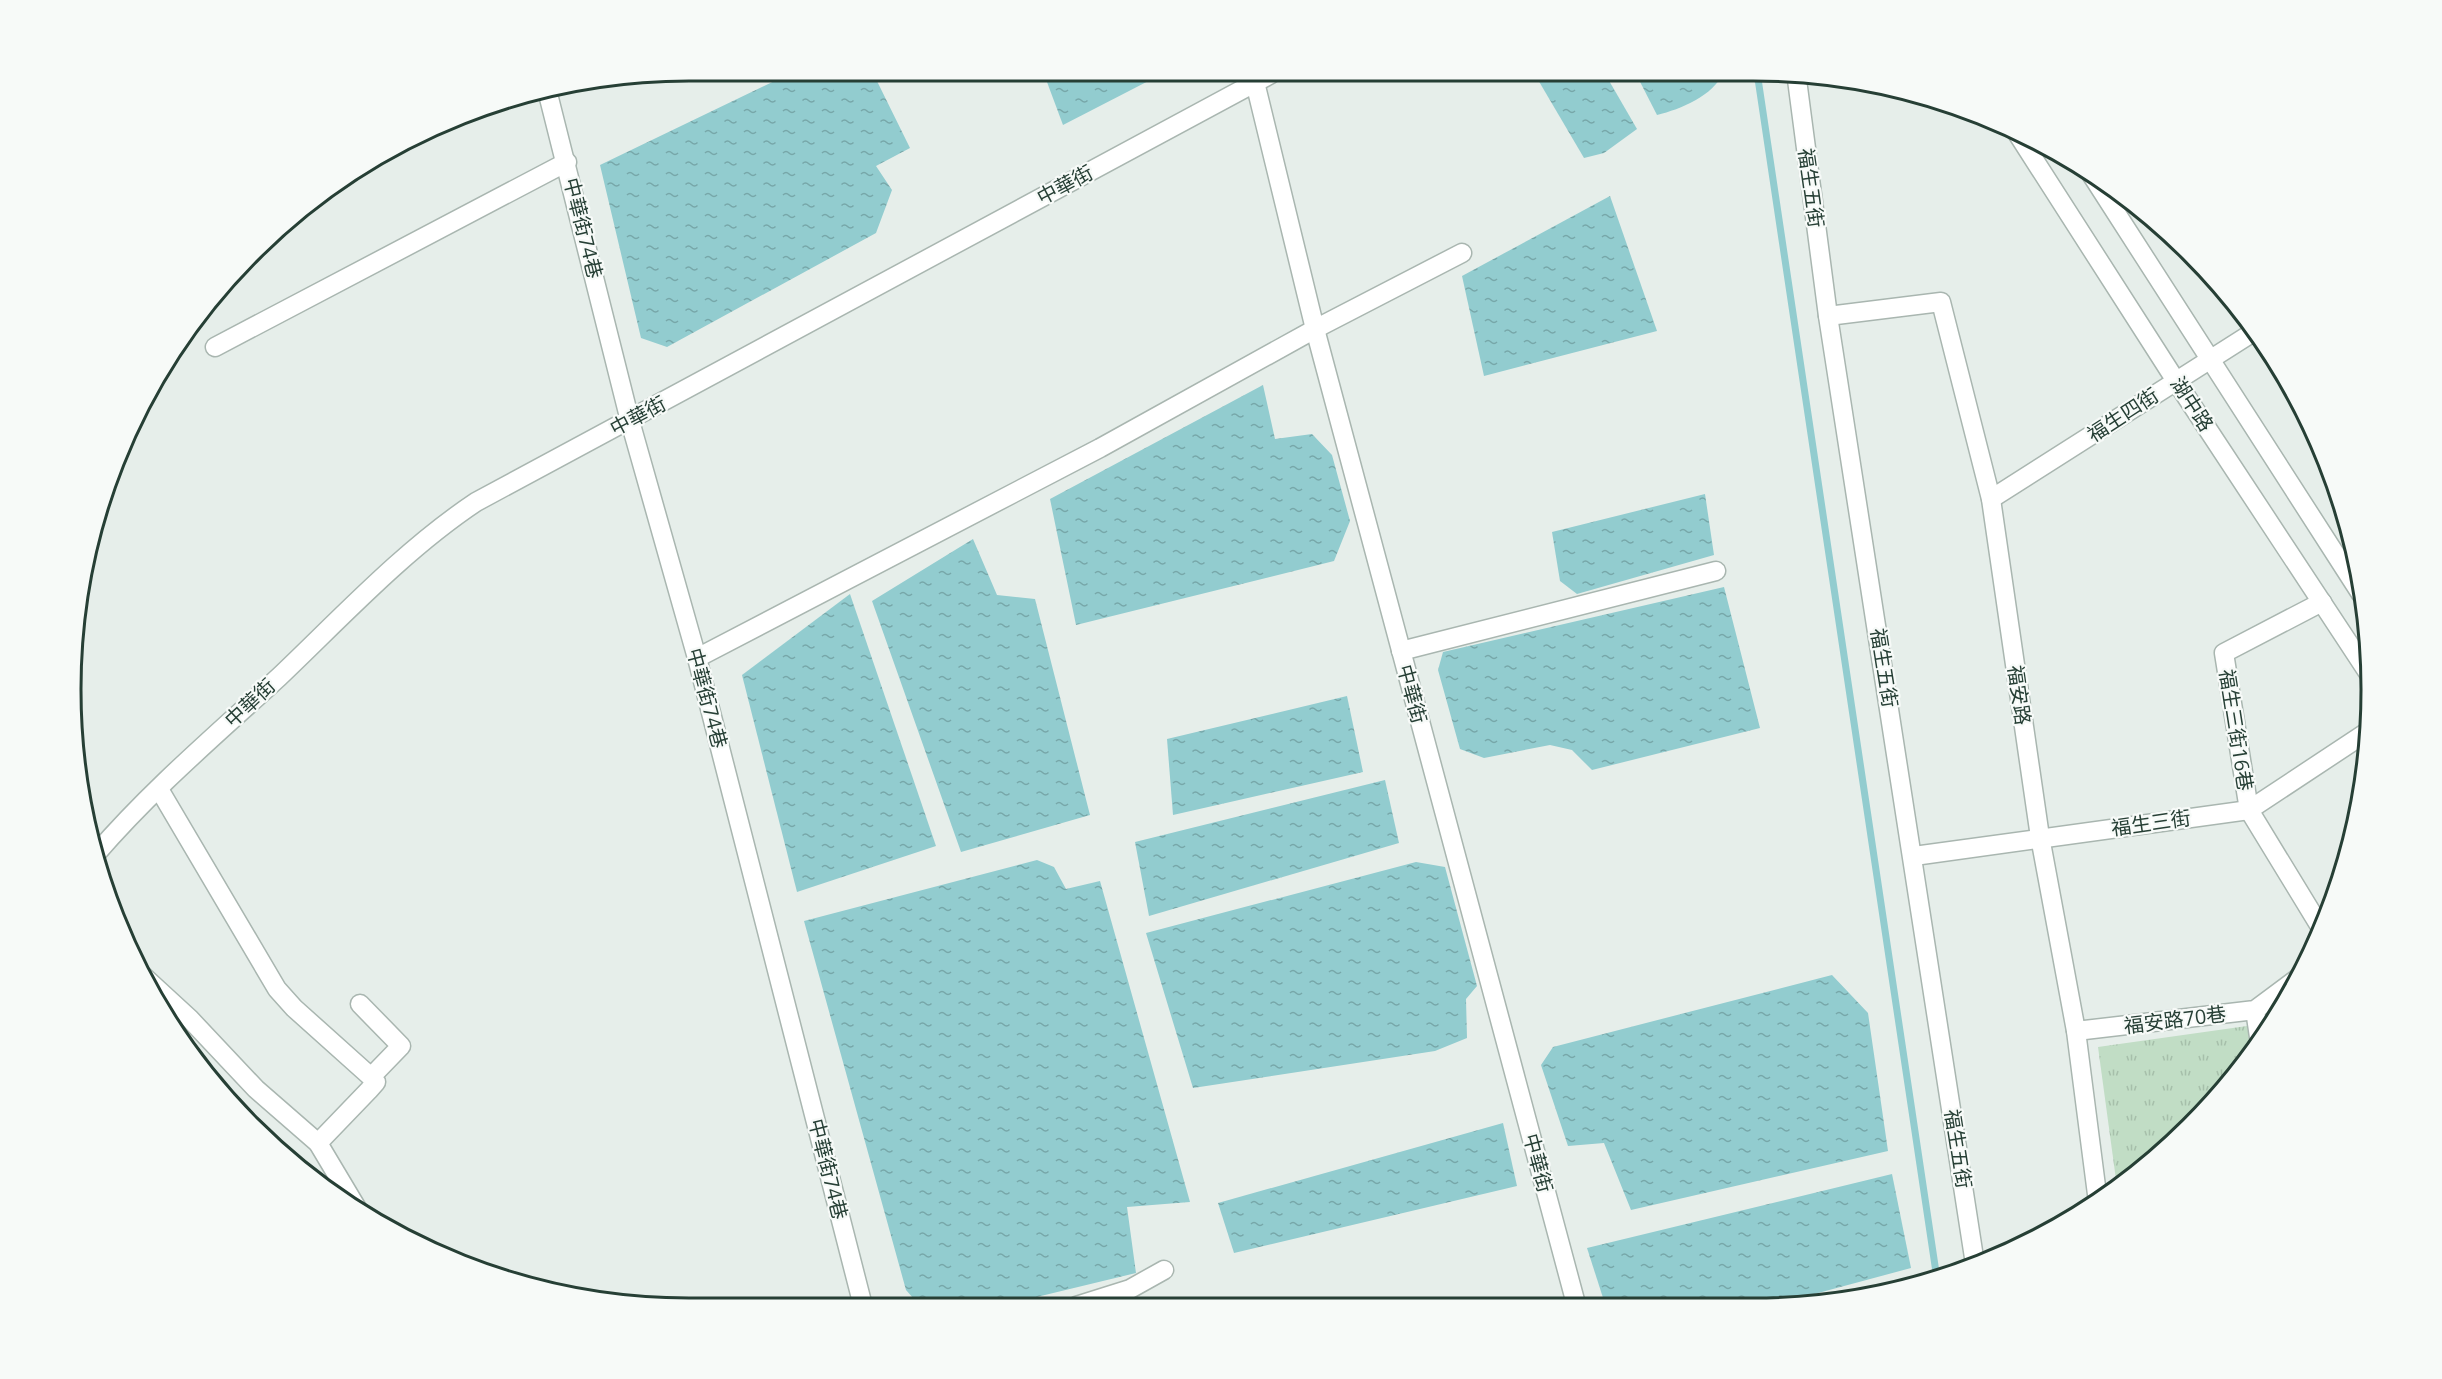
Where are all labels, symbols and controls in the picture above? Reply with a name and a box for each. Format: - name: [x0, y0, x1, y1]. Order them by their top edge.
- street label: 福生五街: [1793, 146, 1830, 229]
- street label: 中華街: [1032, 159, 1098, 211]
- street label: 中華街74巷: [558, 175, 609, 281]
- street label: 湖中路: [2165, 371, 2220, 436]
- street label: 福生四街: [2082, 381, 2164, 448]
- street label: 中華街: [605, 390, 671, 442]
- street label: 福生五街: [1865, 626, 1904, 710]
- street label: 中華街74巷: [681, 645, 734, 751]
- street label: 中華街: [1392, 661, 1433, 726]
- street label: 福安路: [2002, 663, 2037, 727]
- street label: 福生三街16巷: [2214, 667, 2259, 793]
- street label: 中華街: [219, 672, 281, 733]
- street label: 福生三街: [2109, 804, 2192, 841]
- street label: 福安路70巷: [2122, 1000, 2228, 1039]
- street label: 福生五街: [1939, 1107, 1978, 1191]
- street label: 中華街74巷: [803, 1116, 854, 1222]
- street label: 中華街: [1518, 1130, 1559, 1195]

